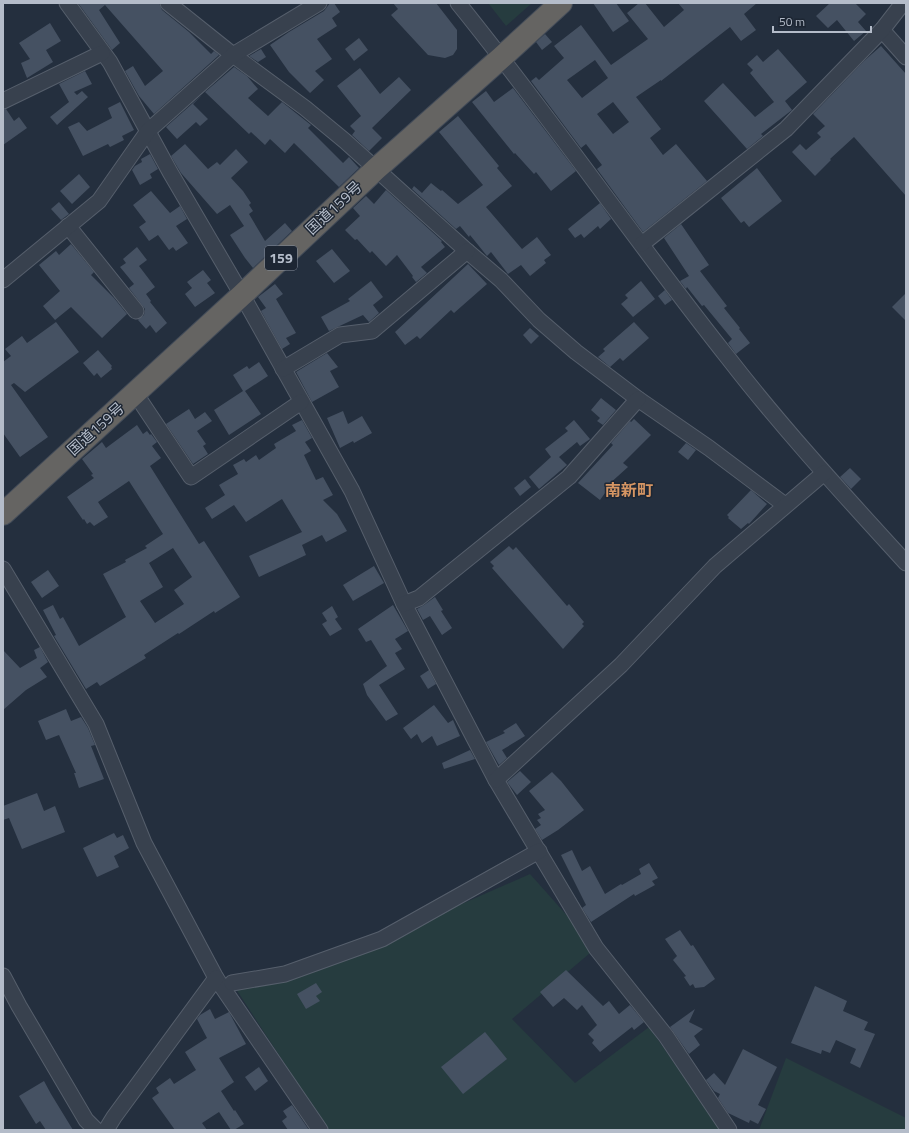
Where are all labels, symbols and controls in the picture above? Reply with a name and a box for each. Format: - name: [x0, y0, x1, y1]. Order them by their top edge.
- scale bar: [773, 8, 871, 34]
- text: 50 m: [779, 12, 805, 31]
- street label: 国道159号: [300, 175, 367, 240]
- road number: 159: [265, 246, 297, 270]
- street label: 国道159号: [62, 397, 129, 461]
- district label: 南新町: [605, 478, 653, 502]

